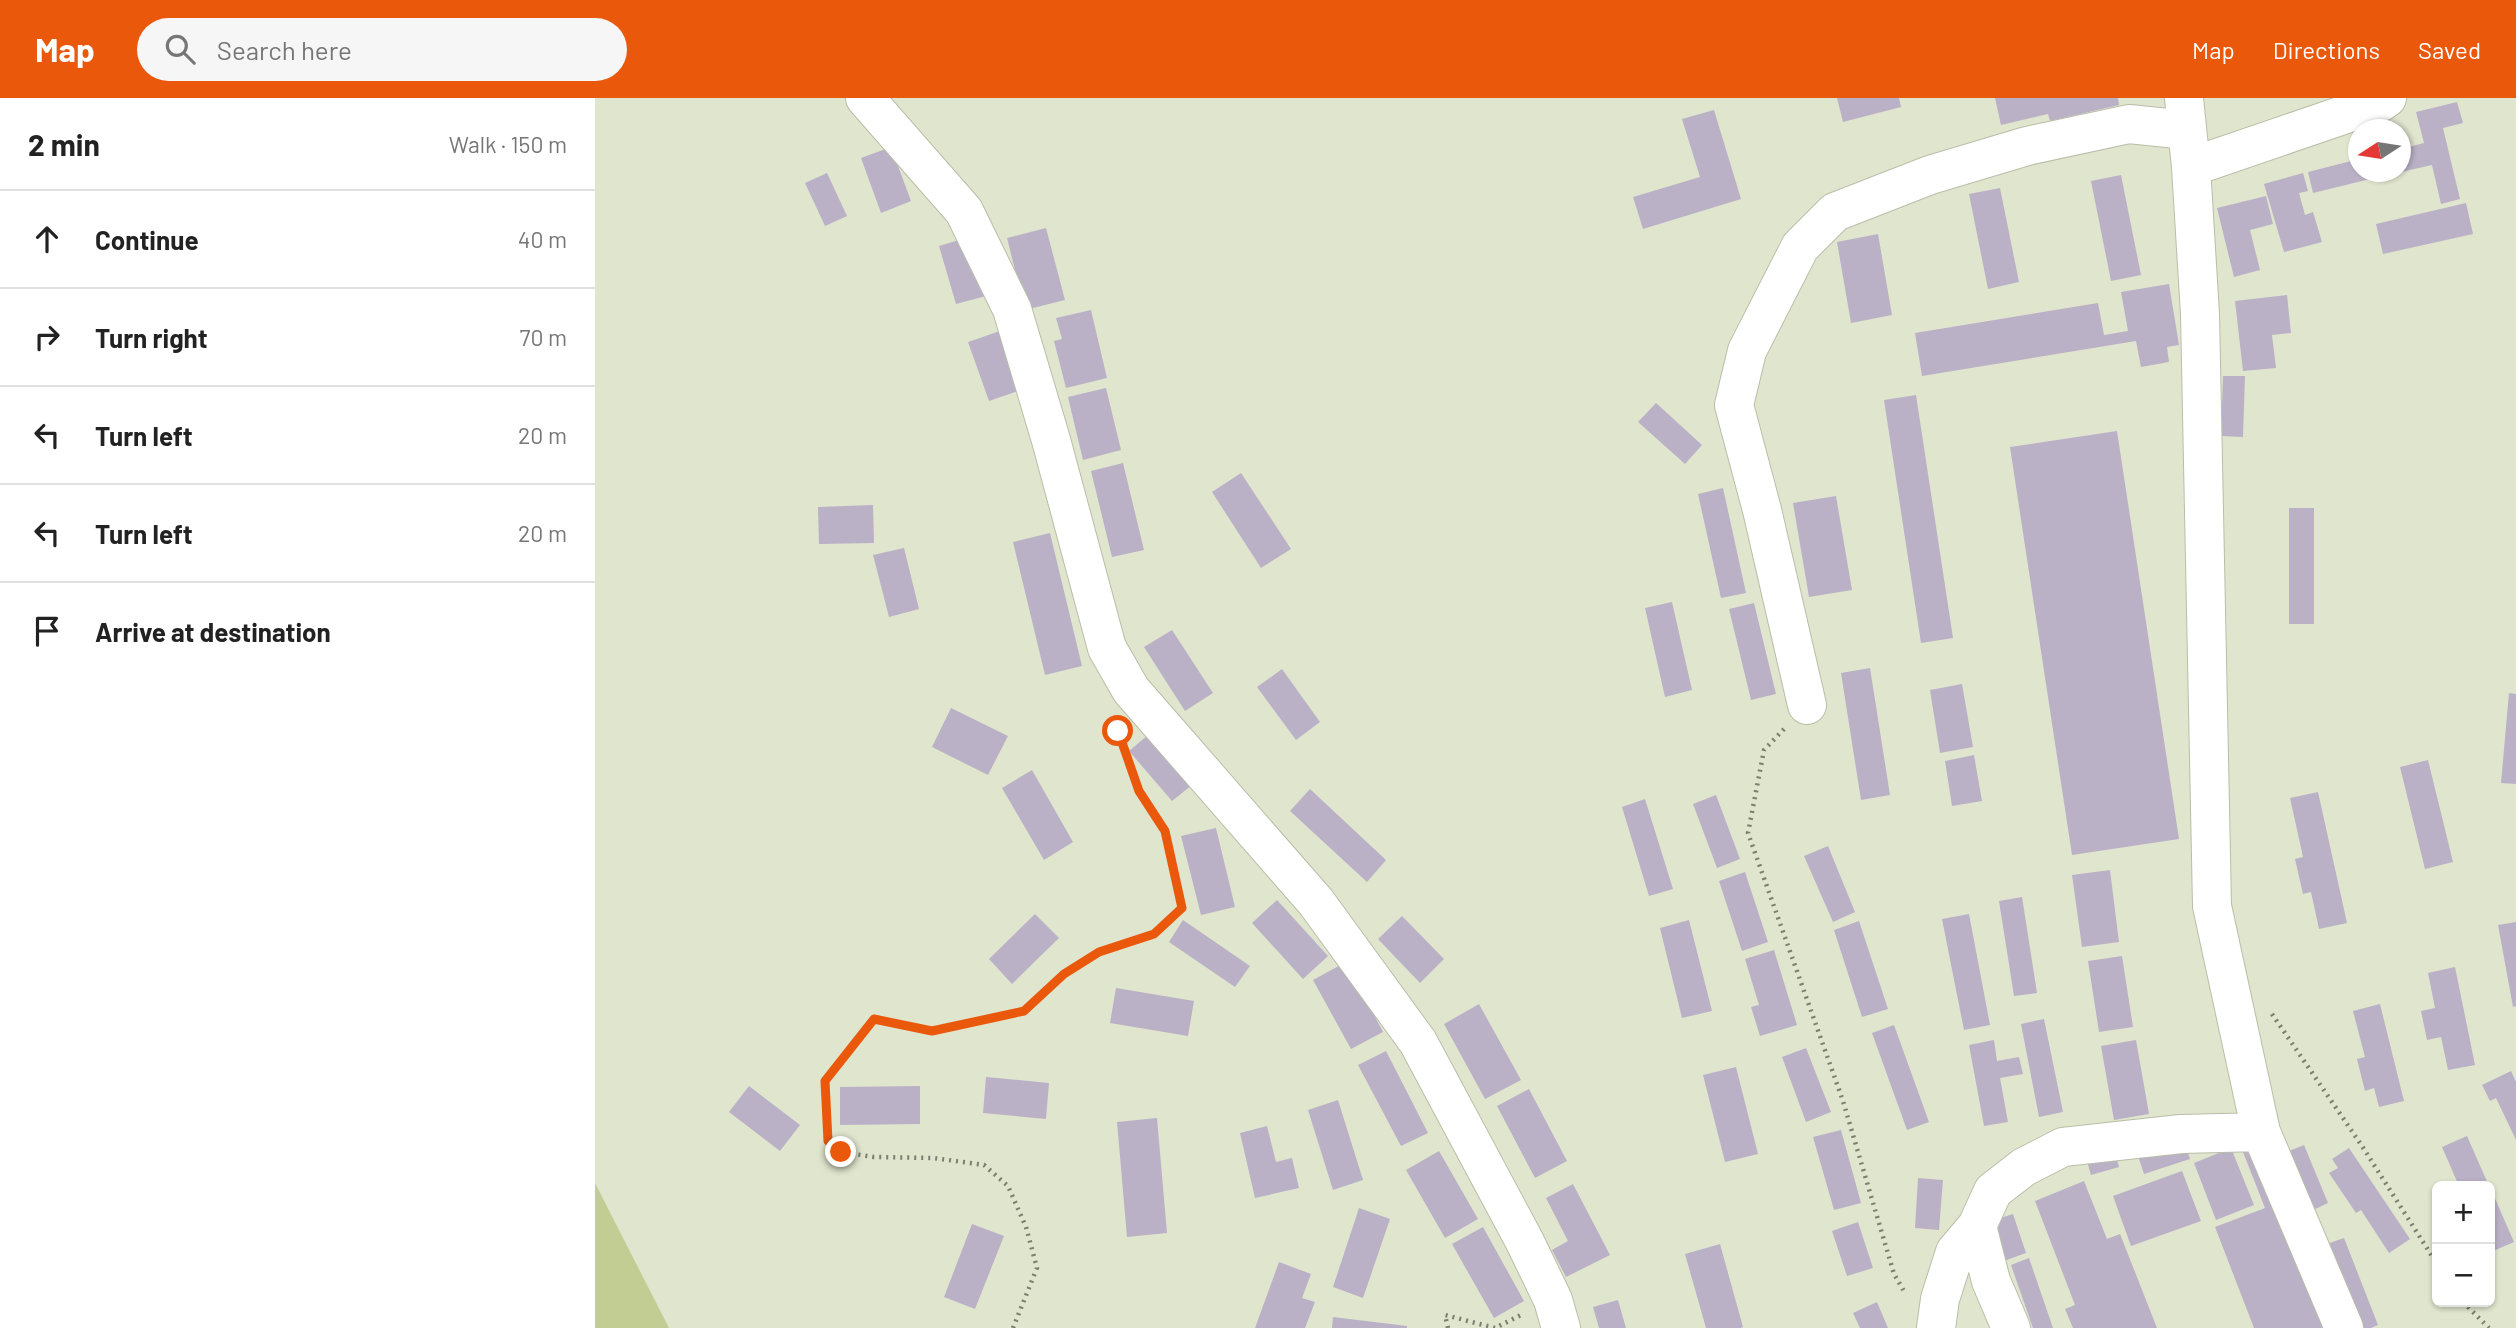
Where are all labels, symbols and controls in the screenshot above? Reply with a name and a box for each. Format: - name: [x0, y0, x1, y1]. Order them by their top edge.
- search box: [137, 18, 627, 81]
- text: Map: [35, 29, 95, 69]
- icon: search: [161, 30, 199, 68]
- text: Search here: [217, 34, 352, 65]
- text: Map: [2192, 35, 2235, 64]
- text: Directions: [2273, 35, 2380, 64]
- text: Saved: [2418, 35, 2481, 64]
- north arrow: [2348, 119, 2411, 182]
- text: 2 min: [28, 126, 100, 162]
- text: Walk · 150 m: [449, 130, 567, 158]
- icon: ahead: [28, 220, 66, 258]
- text: Continue: [95, 224, 199, 255]
- text: 40 m: [518, 225, 567, 253]
- icon: right: [28, 318, 66, 356]
- text: Turn right: [95, 322, 208, 353]
- text: 70 m: [520, 323, 567, 351]
- icon: left: [28, 416, 66, 454]
- text: Turn left: [95, 420, 193, 451]
- text: 20 m: [518, 421, 567, 449]
- icon: left: [28, 514, 66, 552]
- text: Turn left: [95, 518, 193, 549]
- text: 20 m: [518, 519, 567, 547]
- icon: arrive: [28, 612, 66, 650]
- text: Arrive at destination: [95, 616, 331, 647]
- route start: [1102, 715, 1133, 746]
- route end: [825, 1136, 856, 1167]
- map controls: [2432, 1181, 2495, 1307]
- button: +: [2432, 1181, 2495, 1244]
- button: −: [2432, 1244, 2495, 1307]

